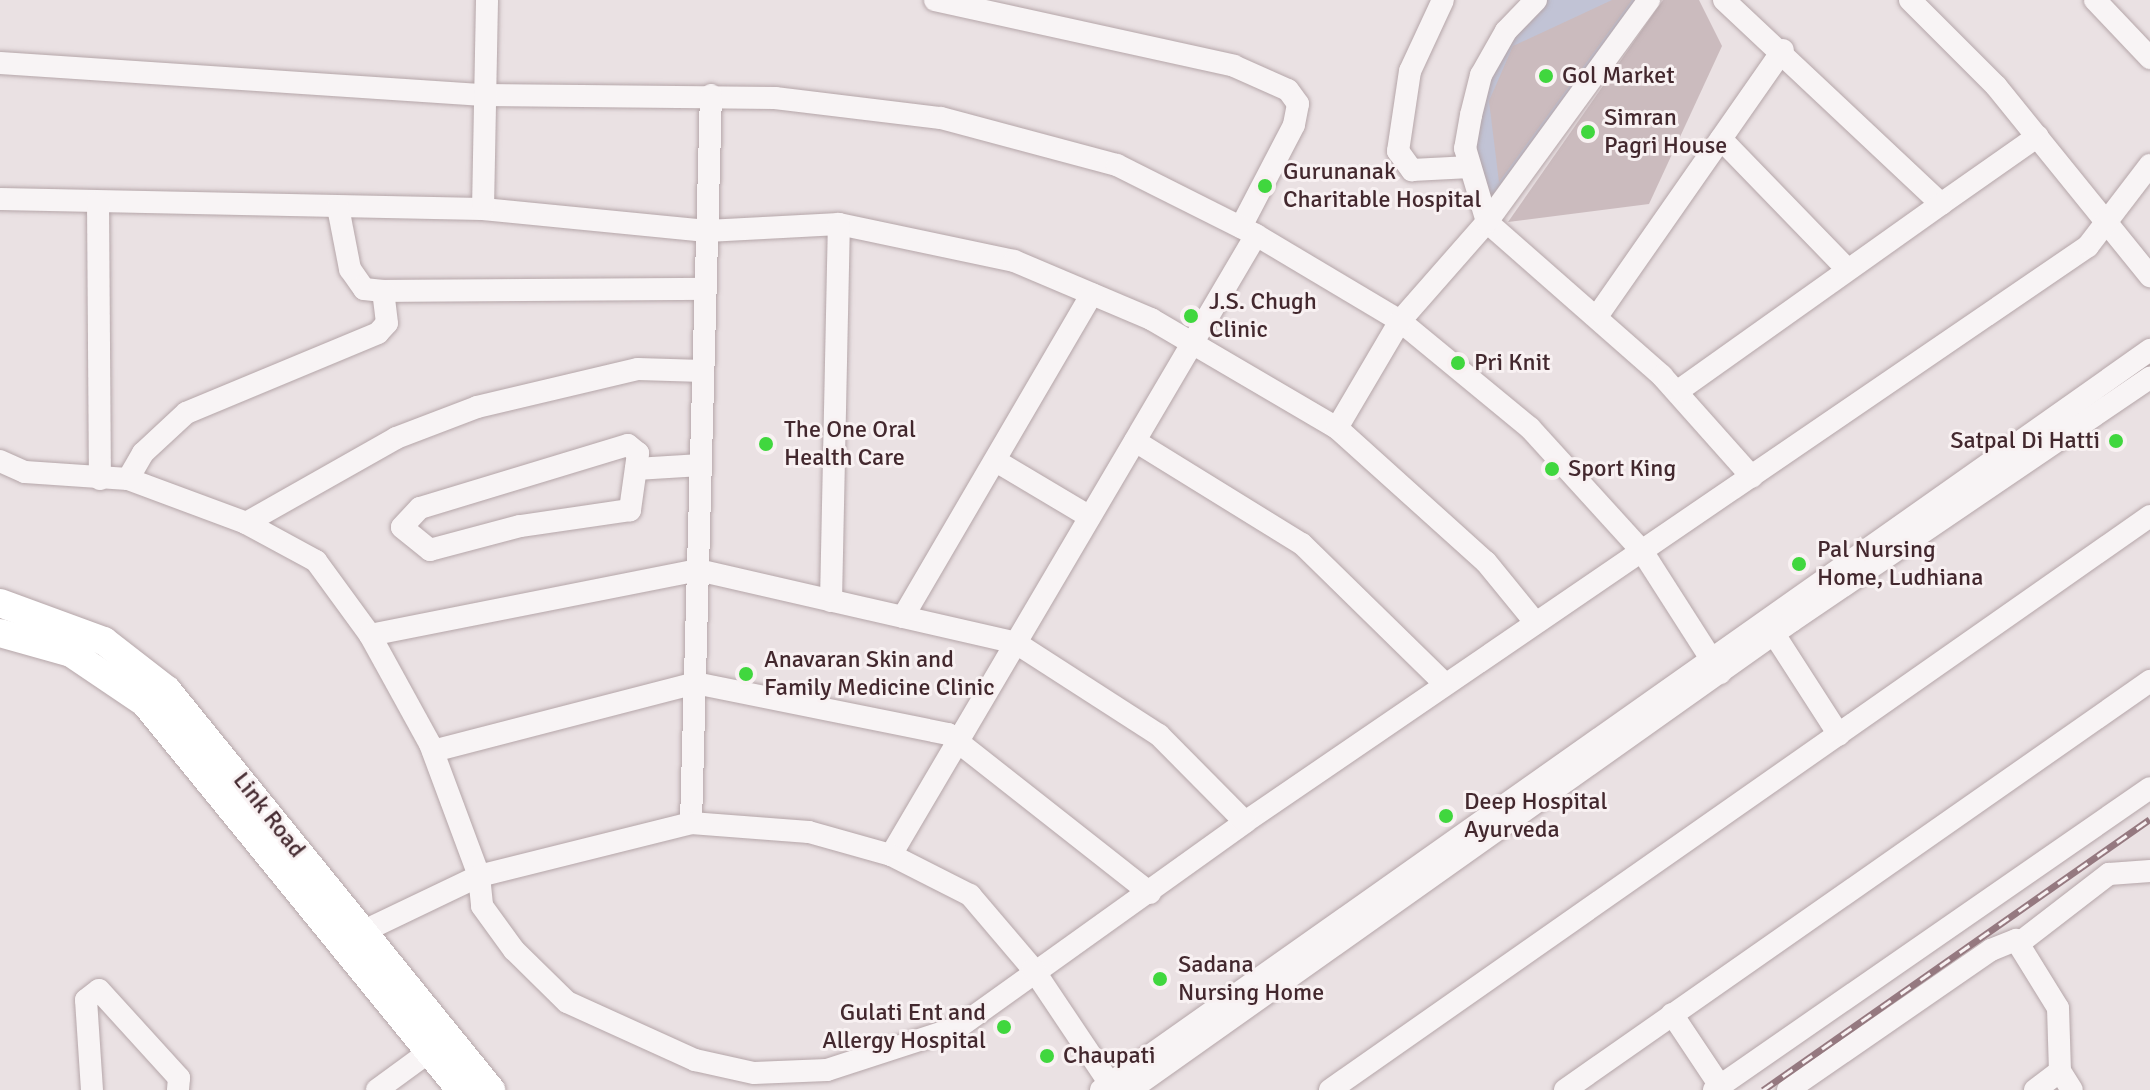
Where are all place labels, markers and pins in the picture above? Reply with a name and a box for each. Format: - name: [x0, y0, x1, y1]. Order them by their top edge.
- place label: Gol Market: [1562, 62, 1675, 90]
- marker: Gol Market: [1537, 67, 1555, 85]
- place label: Simran Pagri House: [1604, 104, 1727, 160]
- marker: Simran Pagri House: [1579, 123, 1597, 141]
- place label: Gurunanak Charitable Hospital: [1283, 158, 1482, 214]
- marker: Gurunanak Charitable Hospital: [1254, 175, 1276, 197]
- place label: J.S. Chugh Clinic: [1209, 288, 1317, 344]
- marker: J.S. Chugh Clinic: [1180, 305, 1202, 327]
- place label: Pri Knit: [1474, 349, 1550, 377]
- marker: Pri Knit: [1449, 354, 1467, 372]
- place label: The One Oral Health Care: [784, 416, 916, 472]
- place label: Satpal Di Hatti: [1950, 427, 2100, 455]
- marker: Satpal Di Hatti: [2107, 432, 2125, 450]
- marker: The One Oral Health Care: [755, 433, 777, 455]
- place label: Sport King: [1568, 455, 1676, 483]
- marker: Sport King: [1543, 460, 1561, 478]
- place label: Pal Nursing Home, Ludhiana: [1817, 536, 1983, 592]
- marker: Pal Nursing Home, Ludhiana: [1788, 553, 1810, 575]
- place label: Anavaran Skin and Family Medicine Clinic: [764, 646, 995, 702]
- marker: Anavaran Skin and Family Medicine Clinic: [735, 663, 757, 685]
- place label: Deep Hospital Ayurveda: [1464, 788, 1607, 844]
- marker: Deep Hospital Ayurveda: [1435, 805, 1457, 827]
- place label: Sadana Nursing Home: [1178, 951, 1324, 1007]
- marker: Sadana Nursing Home: [1149, 968, 1171, 990]
- place label: Gulati Ent and Allergy Hospital: [822, 999, 986, 1055]
- marker: Gulati Ent and Allergy Hospital: [993, 1016, 1015, 1038]
- place label: Chaupati: [1063, 1042, 1156, 1070]
- marker: Chaupati: [1038, 1047, 1056, 1065]

